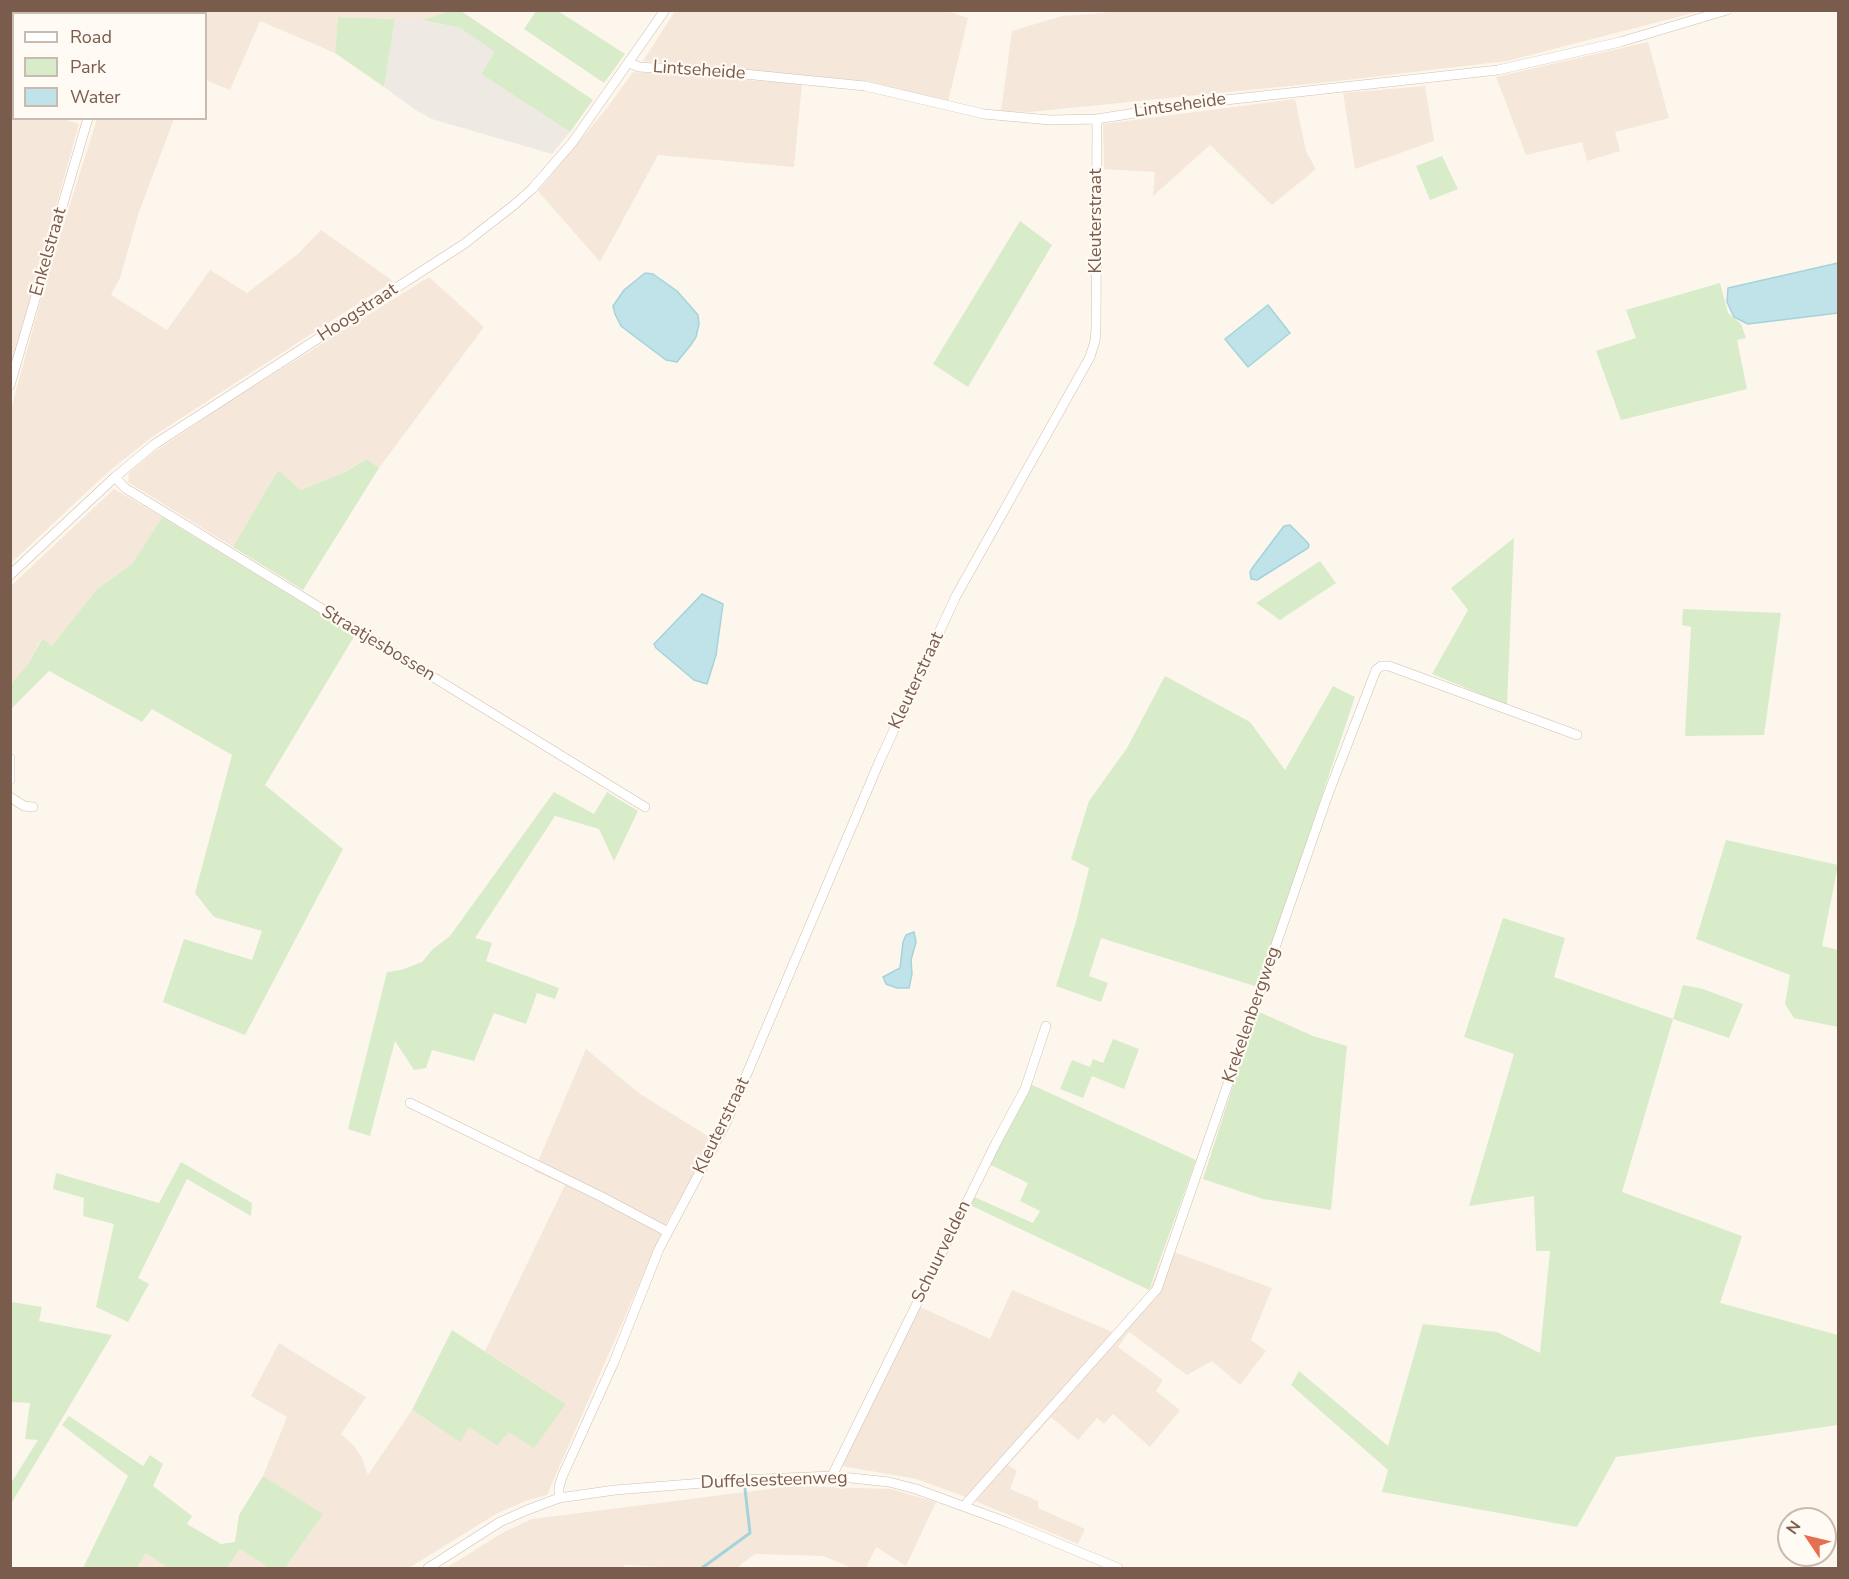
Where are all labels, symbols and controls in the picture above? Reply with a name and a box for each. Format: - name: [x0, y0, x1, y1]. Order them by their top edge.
- legend: [12, 12, 207, 120]
- text: Road: [70, 25, 112, 49]
- text: Park: [70, 55, 106, 79]
- street label: Lintseheide: [652, 57, 746, 85]
- text: Water: [70, 85, 121, 109]
- street label: Lintseheide: [1133, 89, 1227, 123]
- street label: Kleuterstraat: [1086, 169, 1108, 273]
- street label: Enkelstraat: [26, 205, 72, 299]
- street label: Hoogstraat: [314, 279, 402, 347]
- street label: Straatjesbossen: [317, 601, 439, 687]
- street label: Kleuterstraat: [885, 629, 949, 733]
- street label: Krekelenbergweg: [1219, 944, 1285, 1086]
- street label: Kleuterstraat: [689, 1074, 755, 1178]
- street label: Schuurvelden: [908, 1197, 976, 1307]
- street label: Duffelsesteenweg: [700, 1468, 848, 1494]
- north arrow: [1777, 1507, 1837, 1567]
- text: N: [1781, 1517, 1806, 1539]

